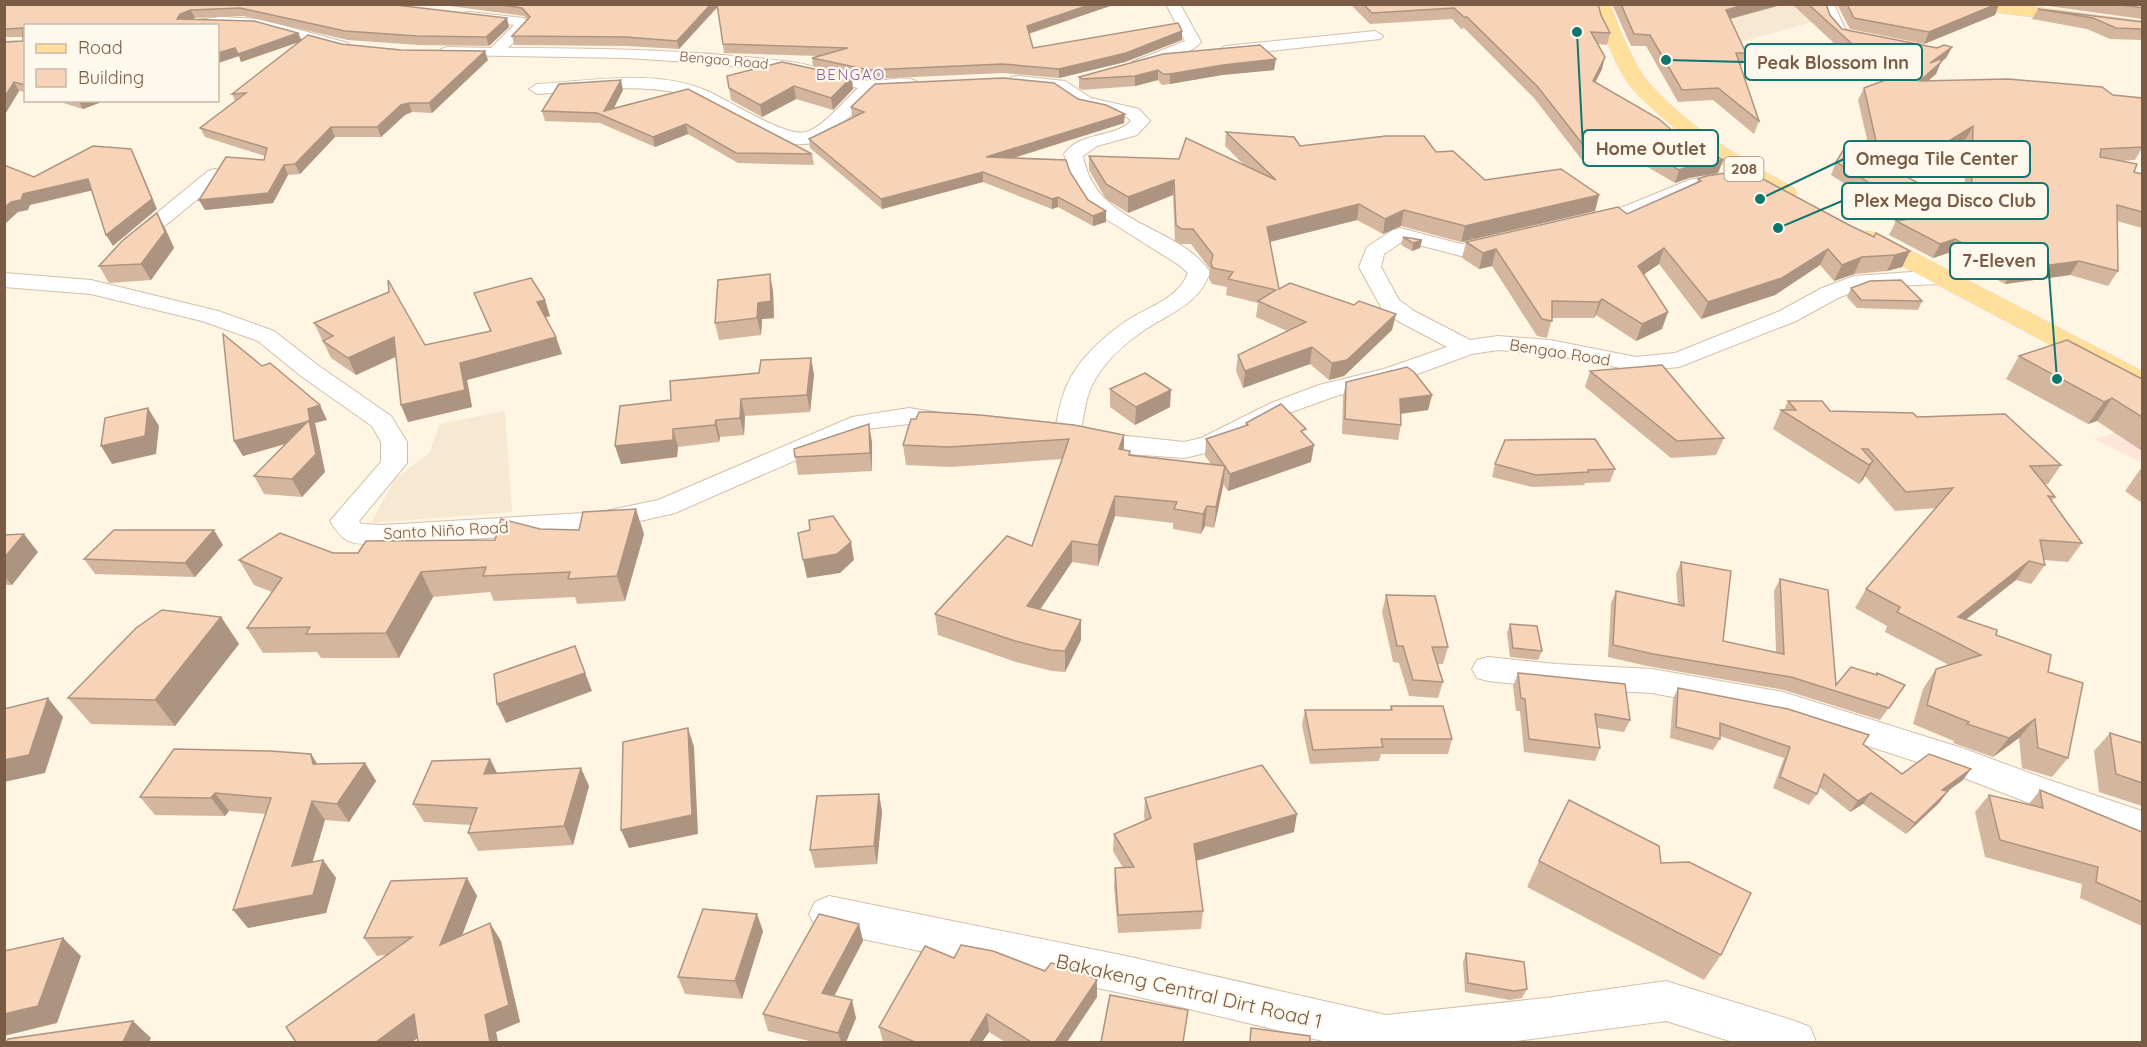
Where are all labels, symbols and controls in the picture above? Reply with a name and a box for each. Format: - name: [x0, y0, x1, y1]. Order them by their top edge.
- legend: [24, 24, 219, 102]
- text: Road: [78, 36, 123, 59]
- callout: Peak Blossom Inn: [1745, 44, 1922, 80]
- street label: Bengao Road: [679, 47, 769, 73]
- text: Peak Blossom Inn: [1757, 51, 1909, 74]
- district label: BENGAO: [816, 65, 886, 84]
- text: Building: [78, 66, 144, 89]
- callout: Home Outlet: [1583, 130, 1718, 166]
- text: Home Outlet: [1596, 137, 1706, 160]
- callout: Omega Tile Center: [1844, 141, 2030, 177]
- text: Omega Tile Center: [1856, 147, 2019, 170]
- road number: 208: [1724, 157, 1764, 181]
- callout: Plex Mega Disco Club: [1842, 183, 2048, 219]
- text: Plex Mega Disco Club: [1854, 189, 2036, 212]
- callout: 7-Eleven: [1950, 243, 2048, 279]
- text: 7-Eleven: [1962, 249, 2036, 272]
- street label: Bengao Road: [1508, 334, 1612, 370]
- street label: Santo Niño Road: [383, 517, 509, 543]
- street label: Bakakeng Central Dirt Road 1: [1054, 948, 1325, 1033]

